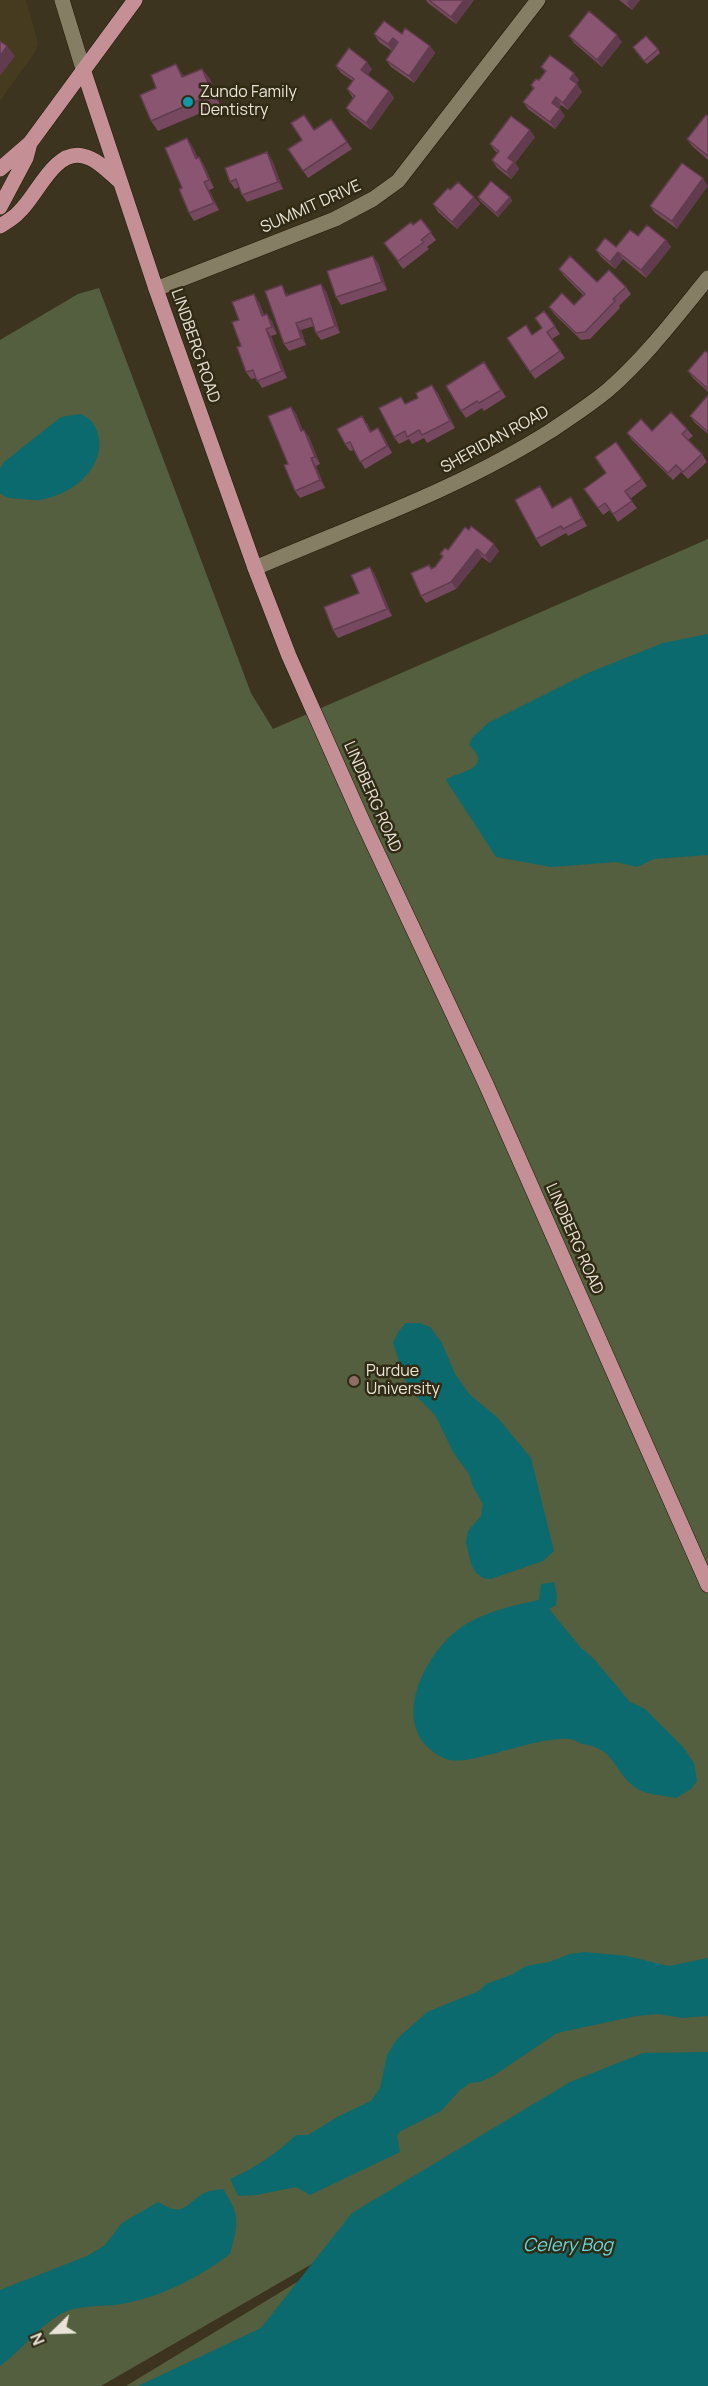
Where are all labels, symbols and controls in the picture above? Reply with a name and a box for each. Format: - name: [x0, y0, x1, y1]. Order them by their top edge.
- place label: Zundo Family Dentistry: [200, 83, 297, 121]
- marker: Zundo Family Dentistry: [181, 95, 195, 109]
- street label: SUMMIT DRIVE: [258, 176, 364, 238]
- street label: LINDBERG ROAD: [166, 286, 224, 406]
- street label: SHERIDAN ROAD: [438, 402, 552, 478]
- street label: LINDBERG ROAD: [339, 739, 405, 855]
- street label: LINDBERG ROAD: [541, 1181, 607, 1297]
- place label: Purdue University: [366, 1362, 440, 1400]
- marker: Purdue University: [347, 1374, 361, 1388]
- water label: Celery Bog: [523, 2235, 613, 2257]
- north arrow: [24, 2302, 84, 2362]
- text: N: [25, 2329, 50, 2349]

